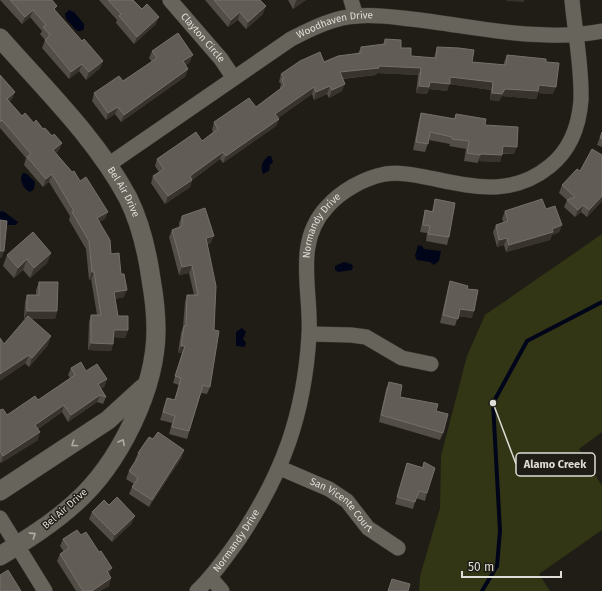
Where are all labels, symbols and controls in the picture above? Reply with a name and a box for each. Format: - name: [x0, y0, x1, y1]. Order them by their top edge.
- street label: Woodhaven Drive: [295, 9, 373, 41]
- street label: Clayton Circle: [178, 11, 228, 65]
- street label: Bel Air Drive: [105, 164, 142, 219]
- street label: Normandy Drive: [301, 191, 343, 259]
- one-way arrow: [71, 439, 78, 446]
- one-way arrow: [118, 439, 125, 446]
- callout: Alamo Creek: [516, 453, 595, 476]
- text: Alamo Creek: [523, 458, 587, 471]
- street label: San Vicente Court: [308, 476, 375, 535]
- street label: Bel Air Drive: [40, 486, 90, 532]
- street label: Normandy Drive: [211, 507, 262, 575]
- one-way arrow: [29, 532, 36, 540]
- scale bar: [462, 553, 561, 579]
- text: 50 m: [468, 560, 494, 574]

